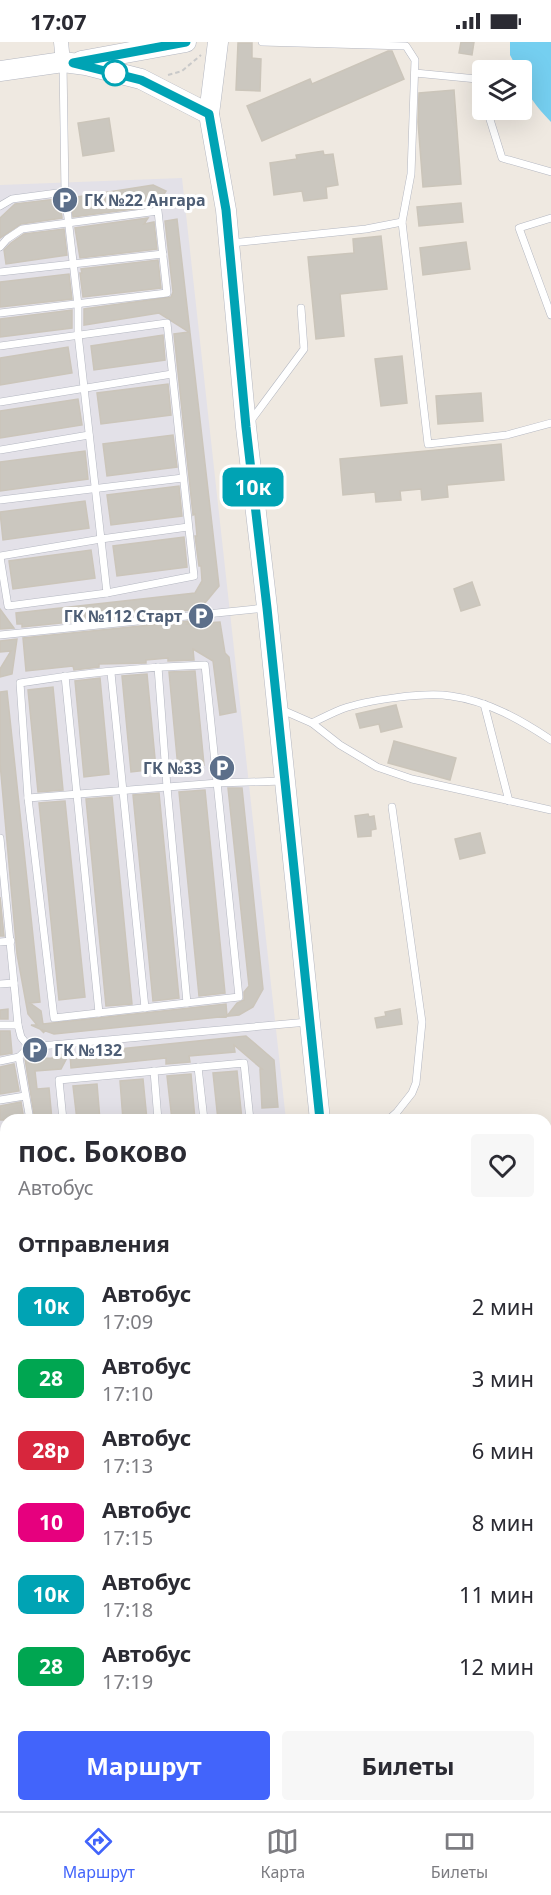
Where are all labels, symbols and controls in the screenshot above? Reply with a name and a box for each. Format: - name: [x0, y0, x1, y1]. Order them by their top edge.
- text: 17:07: [30, 6, 87, 36]
- unlabelled marker: [102, 60, 128, 86]
- map controls: [472, 60, 532, 120]
- button: layers: [472, 60, 532, 120]
- parking icon: ГК №22 Ангара: [50, 185, 80, 215]
- place label: ГК №22 Ангара: [84, 189, 206, 211]
- line badge: 10к: [218, 468, 288, 506]
- text: 10к: [235, 473, 271, 501]
- parking icon: ГК №112 Старт: [186, 601, 216, 631]
- place label: ГК №112 Старт: [64, 605, 182, 627]
- parking icon: ГК №33: [207, 753, 237, 783]
- place label: ГК №33: [143, 757, 202, 779]
- parking icon: ГК №132: [20, 1035, 50, 1065]
- place label: ГК №132: [54, 1039, 122, 1061]
- text: пос. Боково: [18, 1132, 187, 1170]
- button: heart: [471, 1134, 534, 1197]
- text: Автобус: [18, 1174, 94, 1201]
- text: Отправления: [18, 1228, 170, 1258]
- text: Автобус: [102, 1278, 191, 1308]
- text: 2 мин: [472, 1291, 534, 1321]
- text: 10к: [33, 1292, 69, 1320]
- text: 17:09: [102, 1308, 153, 1335]
- text: Автобус: [102, 1350, 191, 1380]
- text: 3 мин: [472, 1363, 534, 1393]
- text: 28: [39, 1364, 63, 1392]
- text: 17:10: [102, 1380, 153, 1407]
- text: Автобус: [102, 1422, 191, 1452]
- text: 6 мин: [472, 1435, 534, 1465]
- text: 28р: [32, 1436, 70, 1464]
- text: 17:13: [102, 1452, 153, 1479]
- text: Автобус: [102, 1494, 191, 1524]
- text: 8 мин: [472, 1507, 534, 1537]
- text: 10: [39, 1508, 63, 1536]
- text: 17:15: [102, 1524, 153, 1551]
- text: Автобус: [102, 1566, 191, 1596]
- text: 11 мин: [459, 1579, 534, 1609]
- text: 10к: [33, 1580, 69, 1608]
- text: 17:18: [102, 1596, 153, 1623]
- text: Автобус: [102, 1638, 191, 1668]
- text: 12 мин: [459, 1651, 534, 1681]
- text: 28: [39, 1652, 63, 1680]
- text: 17:19: [102, 1668, 153, 1695]
- button: Маршрут: [18, 1731, 270, 1800]
- button: Билеты: [282, 1731, 534, 1800]
- tab: Маршрут: [63, 1825, 135, 1883]
- tab: Карта: [261, 1825, 305, 1883]
- tab: Билеты: [431, 1825, 488, 1883]

